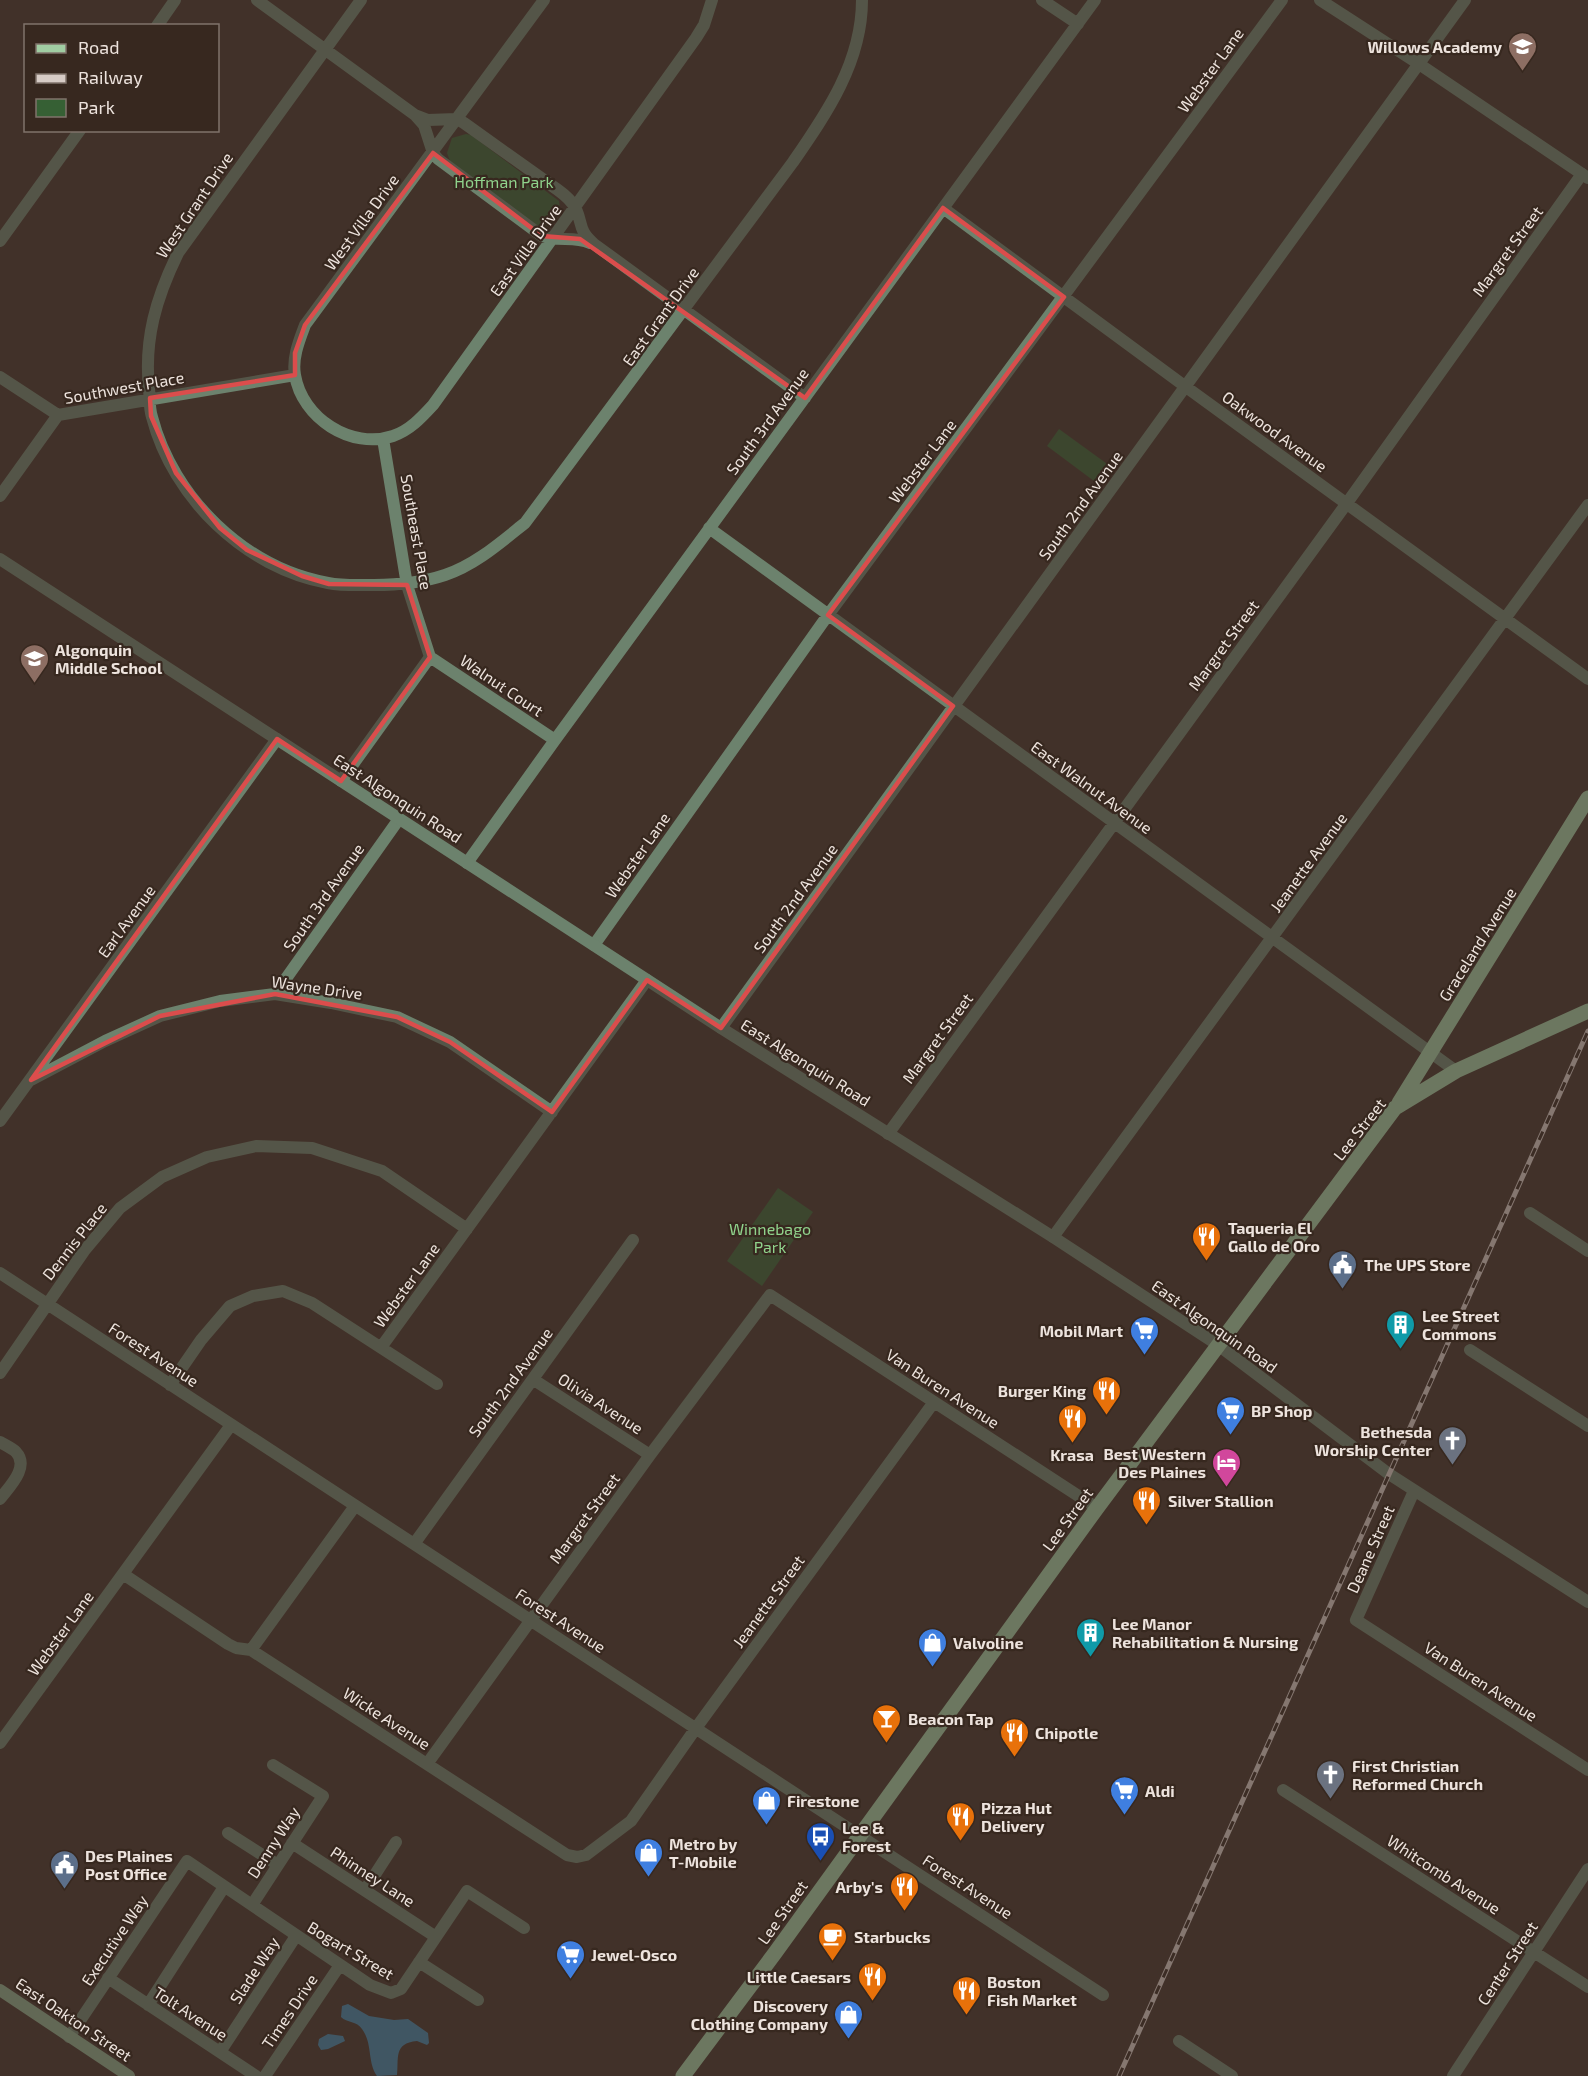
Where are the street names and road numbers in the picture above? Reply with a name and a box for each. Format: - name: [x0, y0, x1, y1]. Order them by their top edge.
- street label: Webster Lane: [1173, 24, 1247, 116]
- street label: West Grant Drive: [152, 149, 236, 261]
- street label: West Villa Drive: [320, 170, 402, 274]
- street label: East Villa Drive: [485, 200, 565, 300]
- street label: Margret Street: [1468, 202, 1546, 300]
- street label: East Grant Drive: [618, 263, 702, 369]
- street label: South 3rd Avenue: [722, 364, 812, 478]
- street label: Southwest Place: [63, 367, 185, 407]
- street label: Oakwood Avenue: [1219, 387, 1331, 475]
- street label: Webster Lane: [884, 415, 960, 507]
- street label: South 2nd Avenue: [1034, 447, 1126, 563]
- street label: Southeast Place: [397, 473, 437, 591]
- street label: Margret Street: [1184, 596, 1262, 694]
- street label: Walnut Court: [457, 650, 547, 720]
- street label: East Walnut Avenue: [1028, 737, 1156, 837]
- street label: East Algonquin Road: [330, 749, 466, 847]
- street label: Webster Lane: [601, 809, 673, 901]
- street label: Jeanette Avenue: [1266, 809, 1350, 915]
- street label: South 3rd Avenue: [279, 839, 367, 955]
- street label: South 2nd Avenue: [749, 840, 841, 956]
- street label: Earl Avenue: [93, 881, 159, 961]
- street label: Graceland Avenue: [1434, 884, 1520, 1004]
- street label: Wayne Drive: [270, 971, 364, 1003]
- street label: Margret Street: [898, 989, 976, 1087]
- street label: East Algonquin Road: [738, 1014, 874, 1110]
- street label: Lee Street: [1329, 1094, 1389, 1164]
- street label: Dennis Place: [38, 1199, 110, 1283]
- street label: Webster Lane: [369, 1239, 443, 1331]
- street label: East Algonquin Road: [1149, 1275, 1281, 1377]
- street label: Forest Avenue: [106, 1318, 202, 1390]
- street label: South 2nd Avenue: [464, 1324, 556, 1440]
- street label: Van Buren Avenue: [883, 1344, 1003, 1432]
- street label: Olivia Avenue: [555, 1368, 647, 1438]
- street label: Margret Street: [545, 1469, 623, 1567]
- street label: Lee Street: [1038, 1484, 1096, 1554]
- street label: Deane Street: [1342, 1502, 1398, 1596]
- street label: Jeanette Street: [728, 1551, 808, 1651]
- street label: Forest Avenue: [513, 1584, 609, 1656]
- street label: Webster Lane: [23, 1587, 97, 1679]
- street label: Van Buren Avenue: [1421, 1637, 1541, 1725]
- street label: Wicke Avenue: [340, 1683, 434, 1753]
- street label: Denny Way: [243, 1802, 303, 1881]
- street label: Whitcomb Avenue: [1384, 1830, 1504, 1918]
- street label: Phinney Lane: [327, 1842, 419, 1910]
- street label: Forest Avenue: [920, 1850, 1016, 1922]
- street label: Lee Street: [753, 1876, 811, 1948]
- street label: Executive Way: [77, 1891, 152, 1989]
- street label: Bogart Street: [304, 1917, 398, 1983]
- street label: Center Street: [1473, 1918, 1541, 2008]
- street label: Slade Way: [225, 1933, 283, 2007]
- street label: Times Drive: [257, 1970, 321, 2052]
- street label: East Oakton Street: [12, 1973, 136, 2065]
- street label: Tolt Avenue: [151, 1982, 231, 2044]

